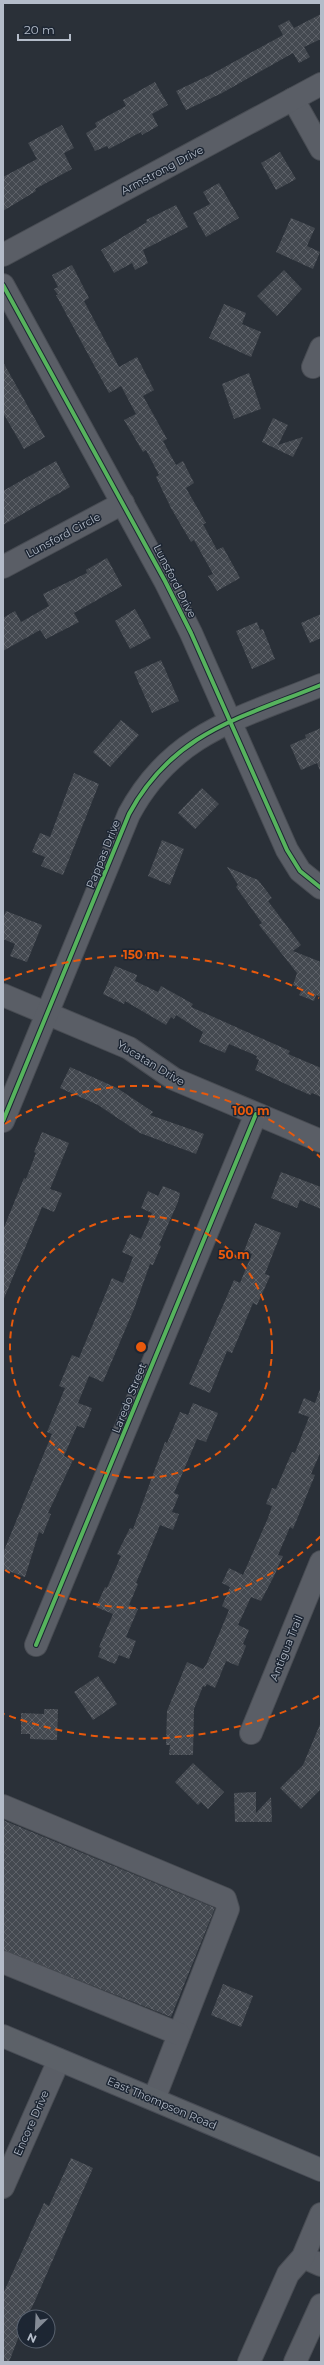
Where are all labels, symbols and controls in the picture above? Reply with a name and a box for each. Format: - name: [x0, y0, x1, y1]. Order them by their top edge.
- scale bar: [18, 16, 70, 42]
- text: 20 m: [24, 22, 55, 37]
- street label: Armstrong Drive: [118, 142, 206, 198]
- street label: Lunsford Circle: [23, 509, 103, 561]
- street label: Lunsford Drive: [150, 542, 200, 620]
- street label: Pappas Drive: [83, 817, 123, 890]
- text: 150 m: [123, 947, 159, 962]
- street label: Yucatan Drive: [115, 1037, 188, 1089]
- text: 100 m: [233, 1103, 269, 1118]
- text: 50 m: [218, 1247, 250, 1262]
- centre of rings: [134, 1340, 148, 1354]
- street label: Laredo Street: [109, 1360, 150, 1435]
- street label: Antigua Trail: [266, 1613, 306, 1683]
- street label: East Thompson Road: [105, 2074, 219, 2132]
- street label: Encore Drive: [10, 2088, 52, 2158]
- north arrow: [16, 2309, 56, 2349]
- text: N: [25, 2330, 39, 2346]

